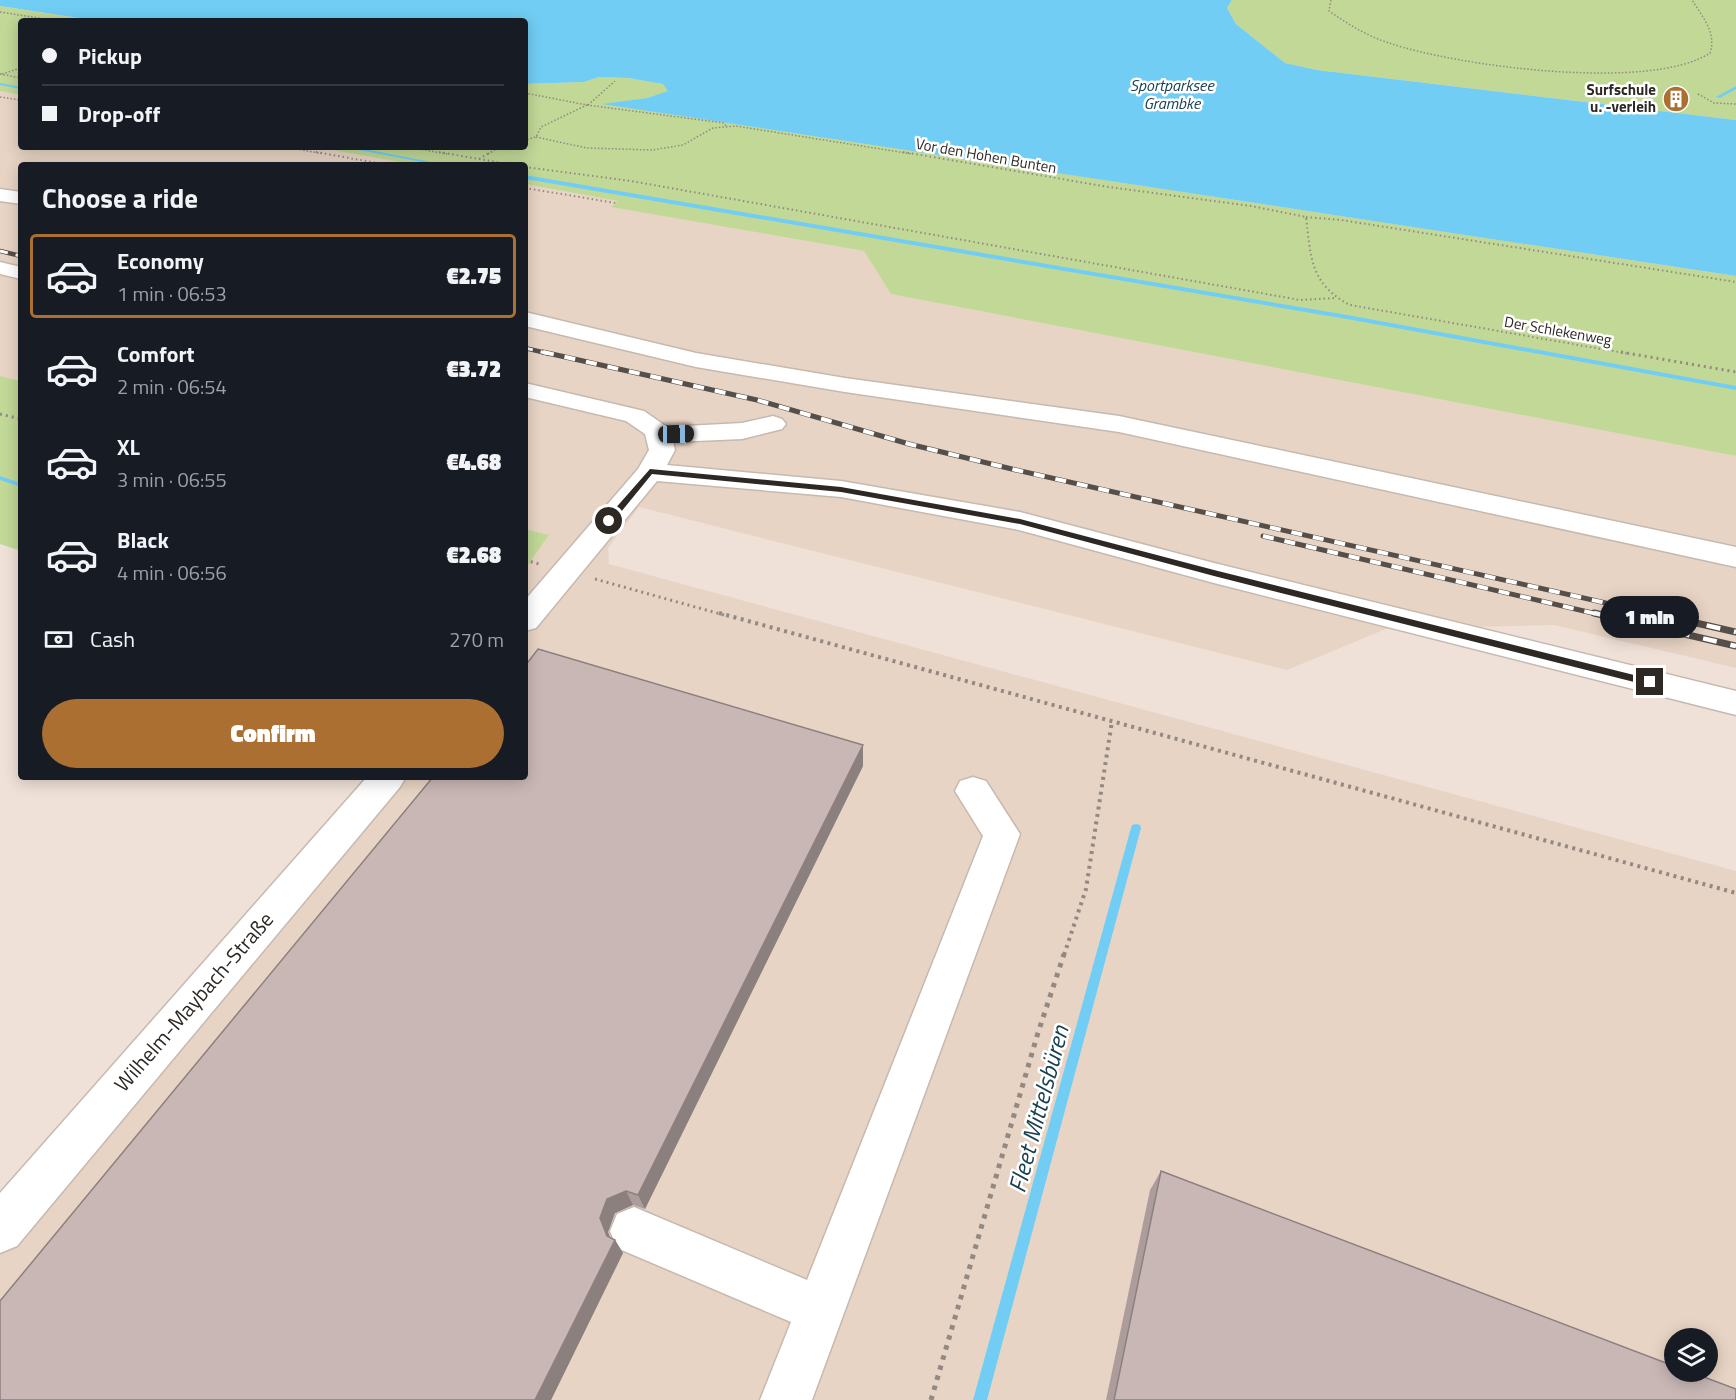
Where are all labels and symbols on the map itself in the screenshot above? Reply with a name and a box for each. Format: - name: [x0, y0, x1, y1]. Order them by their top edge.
- water label: Sportparksee Grambke: [1130, 73, 1216, 115]
- place label: Surfschule u. -verleih: [1587, 78, 1656, 118]
- building icon: Surfschule u. -verleih: [1661, 84, 1691, 114]
- street label: Vor den Hohen Bunten: [914, 132, 1058, 179]
- street label: Der Schlekenweg: [1503, 310, 1614, 351]
- car: [658, 425, 694, 443]
- route start: [595, 507, 622, 534]
- callout: 1 min: [1600, 595, 1700, 637]
- route end: [1636, 668, 1663, 695]
- street label: Wilhelm-Maybach-Straße: [106, 904, 281, 1098]
- water label: Fleet Mittelsbüren: [998, 1020, 1078, 1196]

